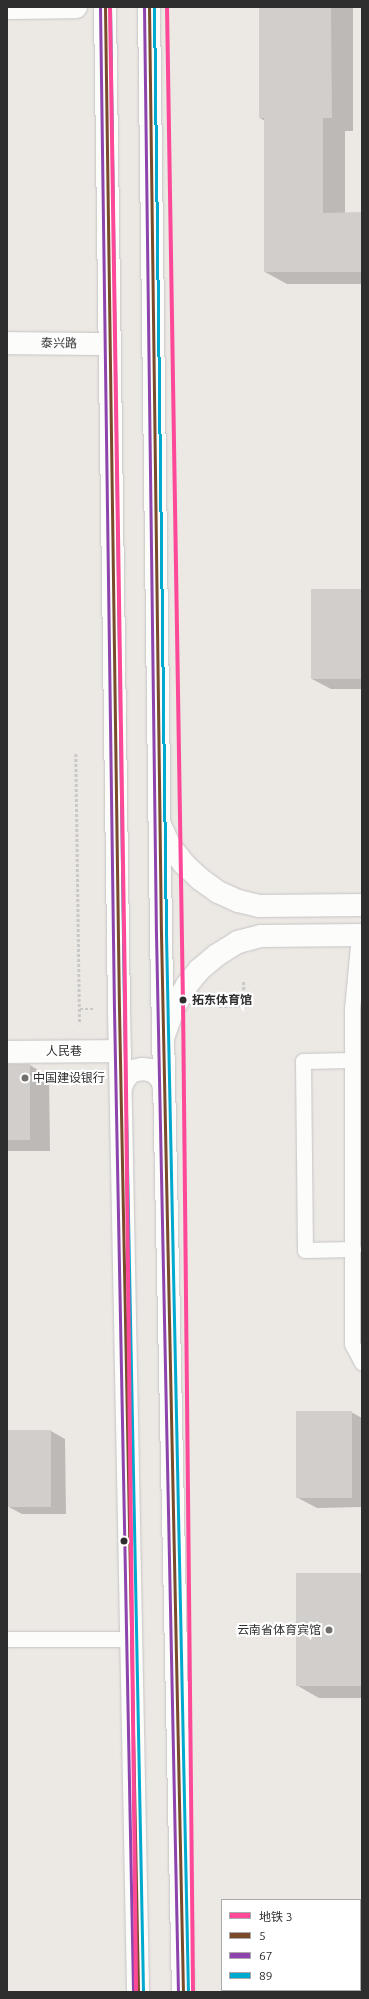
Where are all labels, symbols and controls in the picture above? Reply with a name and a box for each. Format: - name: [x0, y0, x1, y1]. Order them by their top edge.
- street label: 泰兴路: [41, 335, 77, 351]
- place label: 拓东体育馆: [192, 993, 252, 1007]
- marker: 拓东体育馆: [177, 994, 189, 1006]
- street label: 人民巷: [46, 1044, 82, 1058]
- place label: 中国建设银行: [33, 1071, 105, 1085]
- marker: 中国建设银行: [20, 1073, 30, 1083]
- unlabelled marker: [119, 1536, 129, 1546]
- place label: 云南省体育宾馆: [237, 1623, 321, 1637]
- marker: 云南省体育宾馆: [324, 1625, 334, 1635]
- legend: [221, 1899, 361, 1991]
- text: 地铁 3: [259, 1910, 293, 1923]
- text: 5: [259, 1929, 266, 1942]
- text: 67: [259, 1949, 273, 1962]
- text: 89: [259, 1969, 273, 1982]

